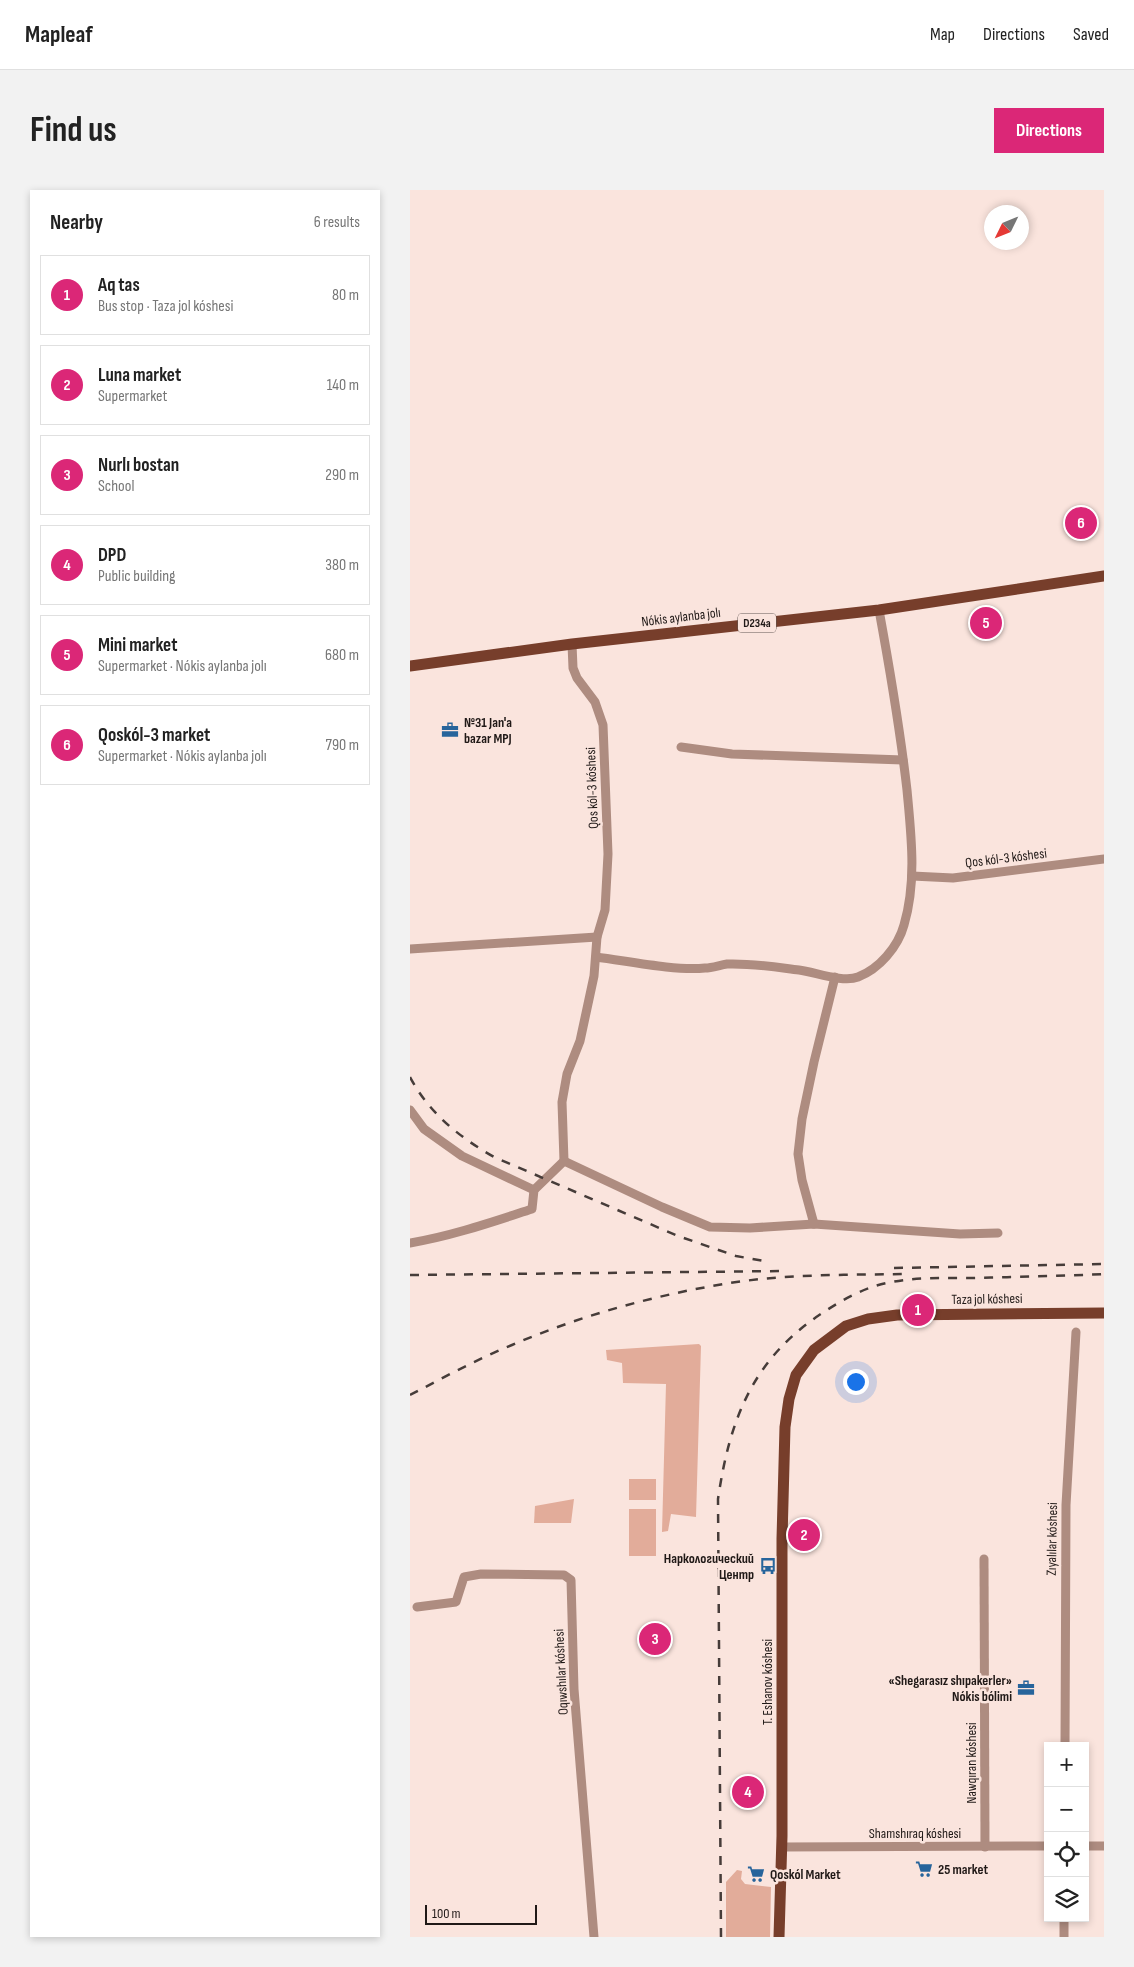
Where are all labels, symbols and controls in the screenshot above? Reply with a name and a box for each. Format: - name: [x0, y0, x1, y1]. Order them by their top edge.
- text: Mapleaf: [25, 20, 93, 49]
- text: Map: [930, 24, 955, 45]
- text: Directions: [983, 24, 1045, 45]
- text: Saved: [1073, 24, 1109, 45]
- button: Directions: [994, 108, 1104, 153]
- text: Find us: [30, 109, 117, 152]
- north arrow: [984, 205, 1029, 250]
- text: Nearby: [50, 210, 103, 235]
- text: 6 results: [314, 213, 360, 232]
- text: Aq tas: [98, 274, 140, 297]
- text: 1: [64, 286, 70, 305]
- text: 80 m: [332, 286, 359, 305]
- text: Bus stop · Taza jol kóshesi: [98, 297, 233, 316]
- text: Luna market: [98, 364, 181, 387]
- text: 2: [63, 376, 71, 395]
- text: 140 m: [327, 376, 359, 395]
- text: Supermarket: [98, 387, 167, 406]
- text: Nurlı bostan: [98, 454, 179, 477]
- text: 3: [63, 466, 71, 485]
- text: 290 m: [325, 466, 359, 485]
- text: School: [98, 477, 134, 496]
- pin: 6: [1065, 504, 1097, 542]
- text: DPD: [98, 544, 126, 567]
- text: 4: [63, 556, 71, 575]
- text: 380 m: [325, 556, 359, 575]
- text: Public building: [98, 567, 175, 586]
- street label: Nókis aylanba jolı: [640, 604, 722, 630]
- pin: 5: [970, 604, 1002, 642]
- road number: D234a: [738, 613, 776, 632]
- text: Mini market: [98, 634, 177, 657]
- text: 5: [63, 646, 71, 665]
- text: 680 m: [325, 646, 359, 665]
- text: Supermarket · Nókis aylanba jolı: [98, 657, 267, 676]
- place label: №31 Jan'a bazar MPJ: [464, 714, 512, 747]
- office icon: №31 Jan'a bazar MPJ: [440, 720, 460, 740]
- text: Qoskól-3 market: [98, 724, 210, 747]
- text: 6: [63, 736, 71, 755]
- text: 790 m: [326, 736, 359, 755]
- text: Supermarket · Nókis aylanba jolı: [98, 747, 267, 766]
- street label: Qos kól-3 kóshesi: [582, 747, 602, 829]
- street label: Qos kól-3 kóshesi: [964, 845, 1048, 871]
- street label: Taza jol kóshesi: [951, 1290, 1023, 1308]
- pin: 1: [902, 1291, 934, 1329]
- your location: [843, 1369, 869, 1395]
- street label: Zıyalılar kóshesi: [1043, 1502, 1061, 1576]
- pin: 2: [788, 1516, 820, 1554]
- place label: Наркологический Центр: [664, 1550, 754, 1583]
- bus stop icon: Наркологический Центр: [758, 1556, 778, 1576]
- pin: 3: [639, 1620, 671, 1658]
- street label: Oqıwshılar kóshesi: [550, 1628, 572, 1716]
- street label: T. Eshanov kóshesi: [759, 1639, 776, 1725]
- place label: «Shegarasız shıpakerler» Nókis bólimi: [889, 1672, 1012, 1705]
- office icon: «Shegarasız shıpakerler» Nókis bólimi: [1016, 1678, 1036, 1698]
- street label: Nawqıran kóshesi: [963, 1722, 980, 1804]
- map controls: [1044, 1742, 1089, 1922]
- button: +: [1044, 1742, 1089, 1787]
- pin: 4: [732, 1773, 764, 1811]
- button: −: [1044, 1787, 1089, 1832]
- street label: Shamshıraq kóshesi: [869, 1825, 961, 1842]
- button: locate: [1044, 1832, 1089, 1877]
- supermarket icon: 25 market: [914, 1859, 934, 1879]
- place label: 25 market: [938, 1861, 988, 1878]
- supermarket icon: Qoskól Market: [746, 1864, 766, 1884]
- place label: Qoskól Market: [770, 1866, 841, 1883]
- button: layers: [1044, 1877, 1089, 1922]
- scale bar: [425, 1902, 538, 1925]
- text: 100 m: [432, 1905, 461, 1922]

